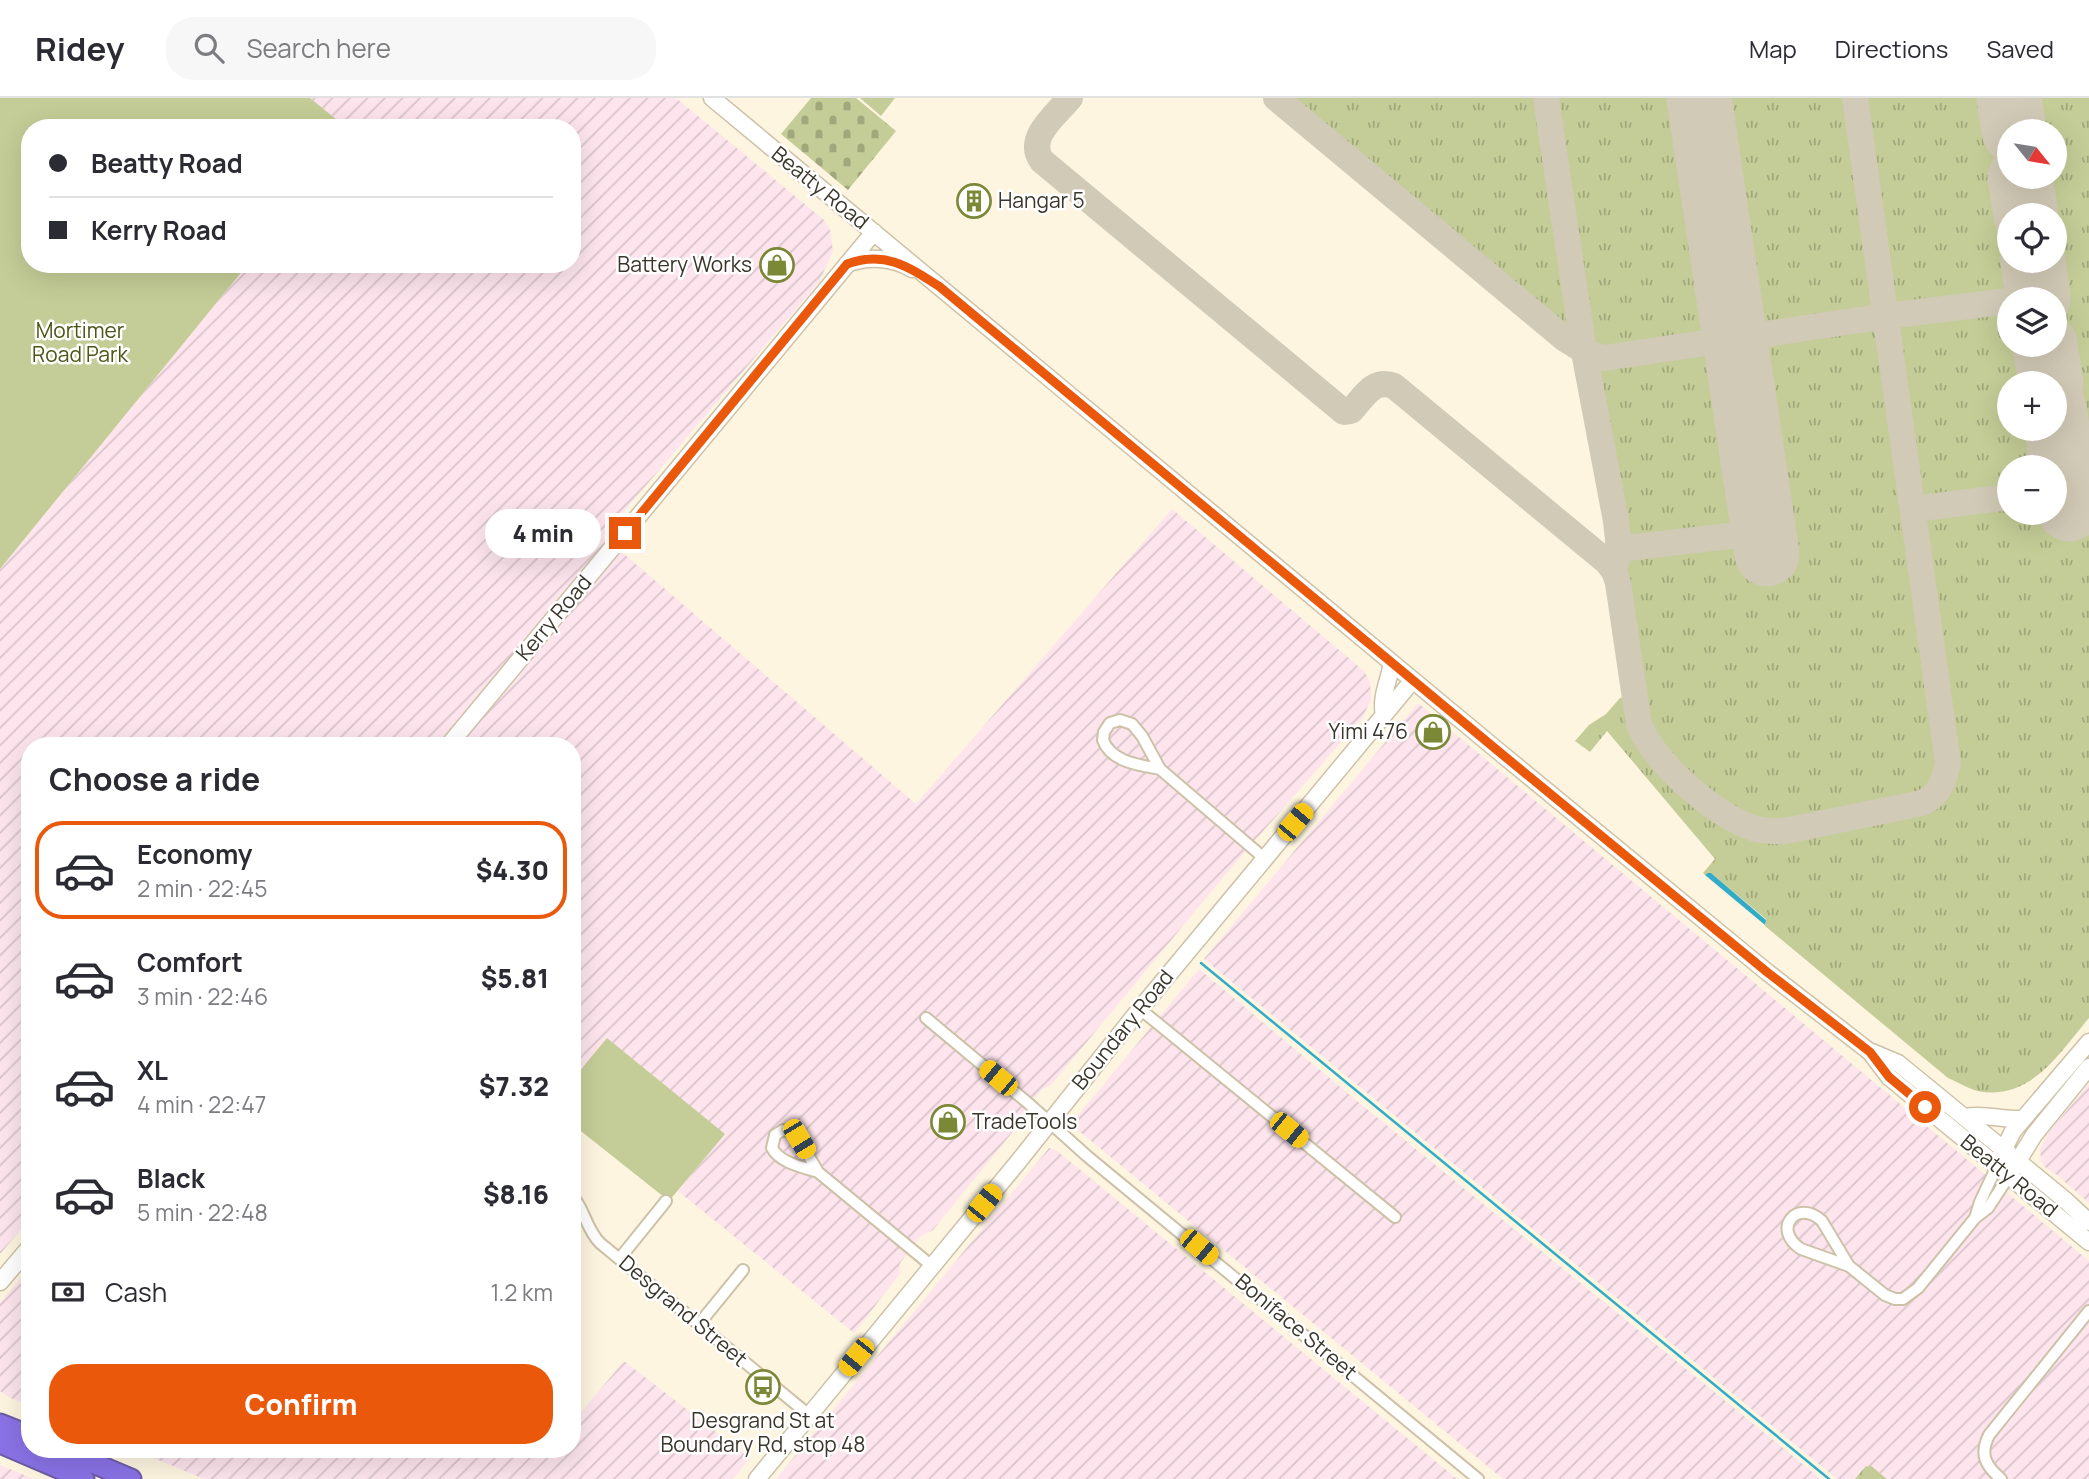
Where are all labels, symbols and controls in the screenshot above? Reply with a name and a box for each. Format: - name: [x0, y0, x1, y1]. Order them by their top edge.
- search box: [166, 17, 656, 80]
- text: Ridey: [35, 26, 124, 71]
- icon: search: [190, 29, 228, 67]
- text: Search here: [246, 30, 391, 66]
- text: Map: [1749, 32, 1797, 65]
- text: Directions: [1835, 32, 1948, 65]
- text: Saved: [1986, 32, 2054, 65]
- north arrow: [1997, 119, 2067, 189]
- map controls: [1997, 119, 2067, 525]
- street label: Beatty Road: [766, 139, 875, 235]
- text: Beatty Road: [91, 145, 243, 181]
- building icon: Hangar 5: [955, 182, 993, 220]
- place label: Hangar 5: [998, 186, 1085, 214]
- button: locate: [1997, 203, 2067, 273]
- text: Kerry Road: [91, 212, 227, 248]
- shop icon: Battery Works: [758, 246, 796, 284]
- place label: Battery Works: [617, 250, 752, 278]
- button: layers: [1997, 287, 2067, 357]
- park label: Mortimer Road Park: [32, 316, 128, 368]
- button: +: [1997, 371, 2067, 441]
- button: −: [1997, 455, 2067, 525]
- callout: 4 min: [485, 508, 600, 558]
- text: 4 min: [512, 517, 574, 549]
- route end: [609, 517, 641, 549]
- street label: Kerry Road: [509, 569, 597, 666]
- shop icon: Yimi 476: [1414, 713, 1452, 751]
- place label: Yimi 476: [1329, 717, 1408, 745]
- text: Choose a ride: [49, 757, 260, 801]
- car: [1274, 799, 1317, 845]
- text: Economy: [137, 836, 252, 872]
- icon: car: [53, 839, 116, 902]
- text: $4.30: [476, 852, 549, 888]
- text: 2 min · 22:45: [137, 872, 268, 904]
- text: Comfort: [137, 944, 243, 980]
- icon: car: [53, 947, 116, 1010]
- text: $5.81: [481, 960, 549, 996]
- street label: Boundary Road: [1065, 964, 1179, 1095]
- text: 3 min · 22:46: [137, 980, 268, 1012]
- text: XL: [137, 1052, 168, 1088]
- icon: car: [53, 1055, 116, 1118]
- car: [976, 1056, 1021, 1100]
- text: $7.32: [479, 1068, 549, 1104]
- text: 4 min · 22:47: [137, 1088, 266, 1120]
- route start: [1909, 1091, 1941, 1123]
- shop icon: TradeTools: [929, 1103, 967, 1141]
- place label: TradeTools: [972, 1107, 1077, 1135]
- car: [1267, 1109, 1312, 1151]
- car: [780, 1116, 819, 1162]
- street label: Beatty Road: [1955, 1127, 2064, 1223]
- text: Black: [137, 1160, 205, 1196]
- icon: car: [53, 1163, 116, 1226]
- text: $8.16: [483, 1176, 549, 1212]
- car: [963, 1180, 1006, 1226]
- text: 5 min · 22:48: [137, 1196, 268, 1228]
- car: [1177, 1225, 1222, 1269]
- street label: Desgrand Street: [614, 1248, 754, 1372]
- street label: Boniface Street: [1230, 1267, 1363, 1385]
- icon: cash: [49, 1273, 87, 1311]
- text: Cash: [105, 1274, 167, 1310]
- text: 1.2 km: [490, 1276, 553, 1308]
- car: [835, 1334, 878, 1380]
- button: Confirm: [49, 1364, 553, 1444]
- bus stop icon: Desgrand St at Boundary Rd, stop 48: [744, 1368, 782, 1406]
- place label: Desgrand St at Boundary Rd, stop 48: [660, 1406, 866, 1458]

